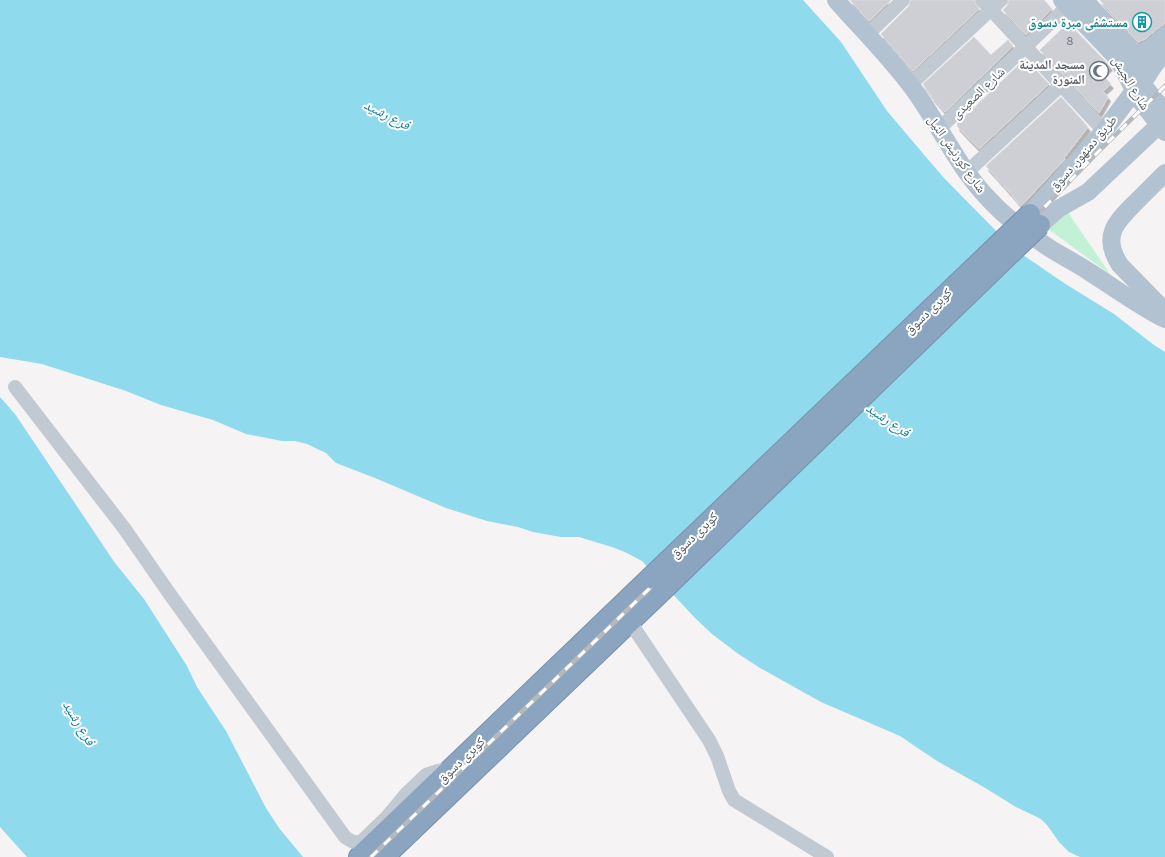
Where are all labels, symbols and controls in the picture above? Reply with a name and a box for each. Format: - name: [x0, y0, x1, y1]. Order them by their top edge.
- building icon: مستشفى مبرة دسوق: [1131, 11, 1153, 33]
- place label: مستشفى مبرة دسوق: [1028, 15, 1128, 31]
- house number: 8: [1067, 35, 1074, 48]
- street label: شارع الجيش: [1107, 53, 1153, 114]
- place label: مسجد المدينة المنورة: [1019, 57, 1085, 87]
- mosque icon: مسجد المدينة المنورة: [1088, 60, 1110, 82]
- street label: شارع الصعيدى: [948, 64, 1009, 123]
- water label: فرع رشيد: [361, 96, 414, 134]
- street label: شارع كورنيش النيل: [923, 112, 989, 197]
- street label: طريق دمنهور, دسوق: [1046, 112, 1121, 194]
- street label: كوبرى دسوق: [901, 284, 956, 338]
- water label: فرع رشيد: [863, 399, 914, 441]
- street label: كوبرى دسوق: [667, 508, 722, 562]
- water label: فرع رشيد: [59, 698, 100, 749]
- street label: كوبرى دسوق: [434, 733, 489, 787]

